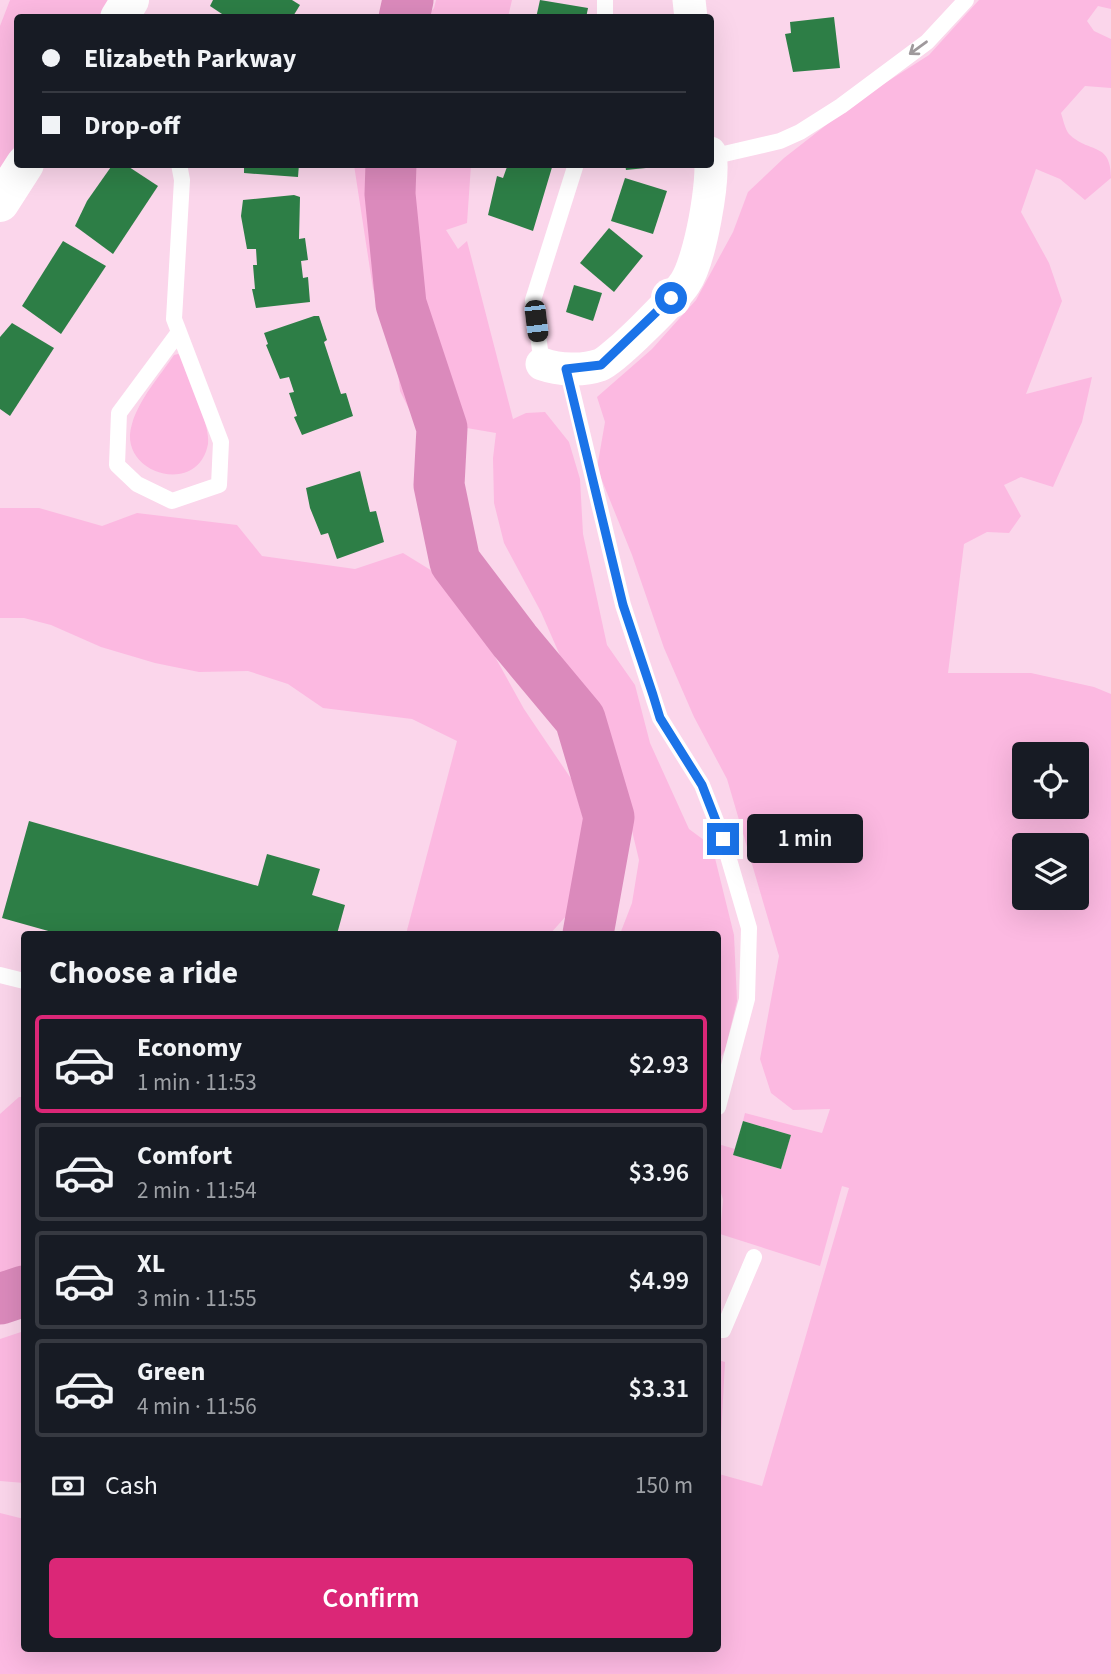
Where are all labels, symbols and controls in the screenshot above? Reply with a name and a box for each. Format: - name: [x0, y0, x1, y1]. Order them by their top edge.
- text: Elizabeth Parkway: [84, 40, 296, 77]
- one-way arrow: [909, 41, 928, 55]
- text: Drop-off: [84, 107, 180, 144]
- route start: [655, 282, 687, 314]
- car: [524, 299, 549, 343]
- map controls: [1012, 742, 1089, 910]
- button: locate: [1012, 742, 1089, 819]
- callout: 1 min: [748, 814, 863, 864]
- text: 1 min: [778, 822, 832, 855]
- route end: [707, 823, 739, 855]
- button: layers: [1012, 833, 1089, 910]
- text: Choose a ride: [49, 950, 238, 996]
- text: Economy: [137, 1029, 242, 1066]
- icon: car: [53, 1033, 116, 1096]
- text: $2.93: [628, 1046, 689, 1083]
- text: 1 min · 11:53: [137, 1066, 257, 1099]
- text: Comfort: [137, 1137, 232, 1174]
- icon: car: [53, 1141, 116, 1204]
- text: $3.96: [628, 1154, 689, 1191]
- text: 2 min · 11:54: [137, 1174, 257, 1207]
- text: XL: [137, 1245, 165, 1282]
- icon: car: [53, 1249, 116, 1312]
- text: $4.99: [628, 1262, 689, 1299]
- text: 3 min · 11:55: [137, 1282, 257, 1315]
- text: Green: [137, 1353, 205, 1390]
- icon: car: [53, 1357, 116, 1420]
- text: $3.31: [628, 1370, 689, 1407]
- text: 4 min · 11:56: [137, 1390, 257, 1423]
- icon: cash: [49, 1467, 87, 1505]
- text: Cash: [105, 1467, 158, 1504]
- text: 150 m: [635, 1469, 693, 1502]
- button: Confirm: [49, 1558, 693, 1638]

